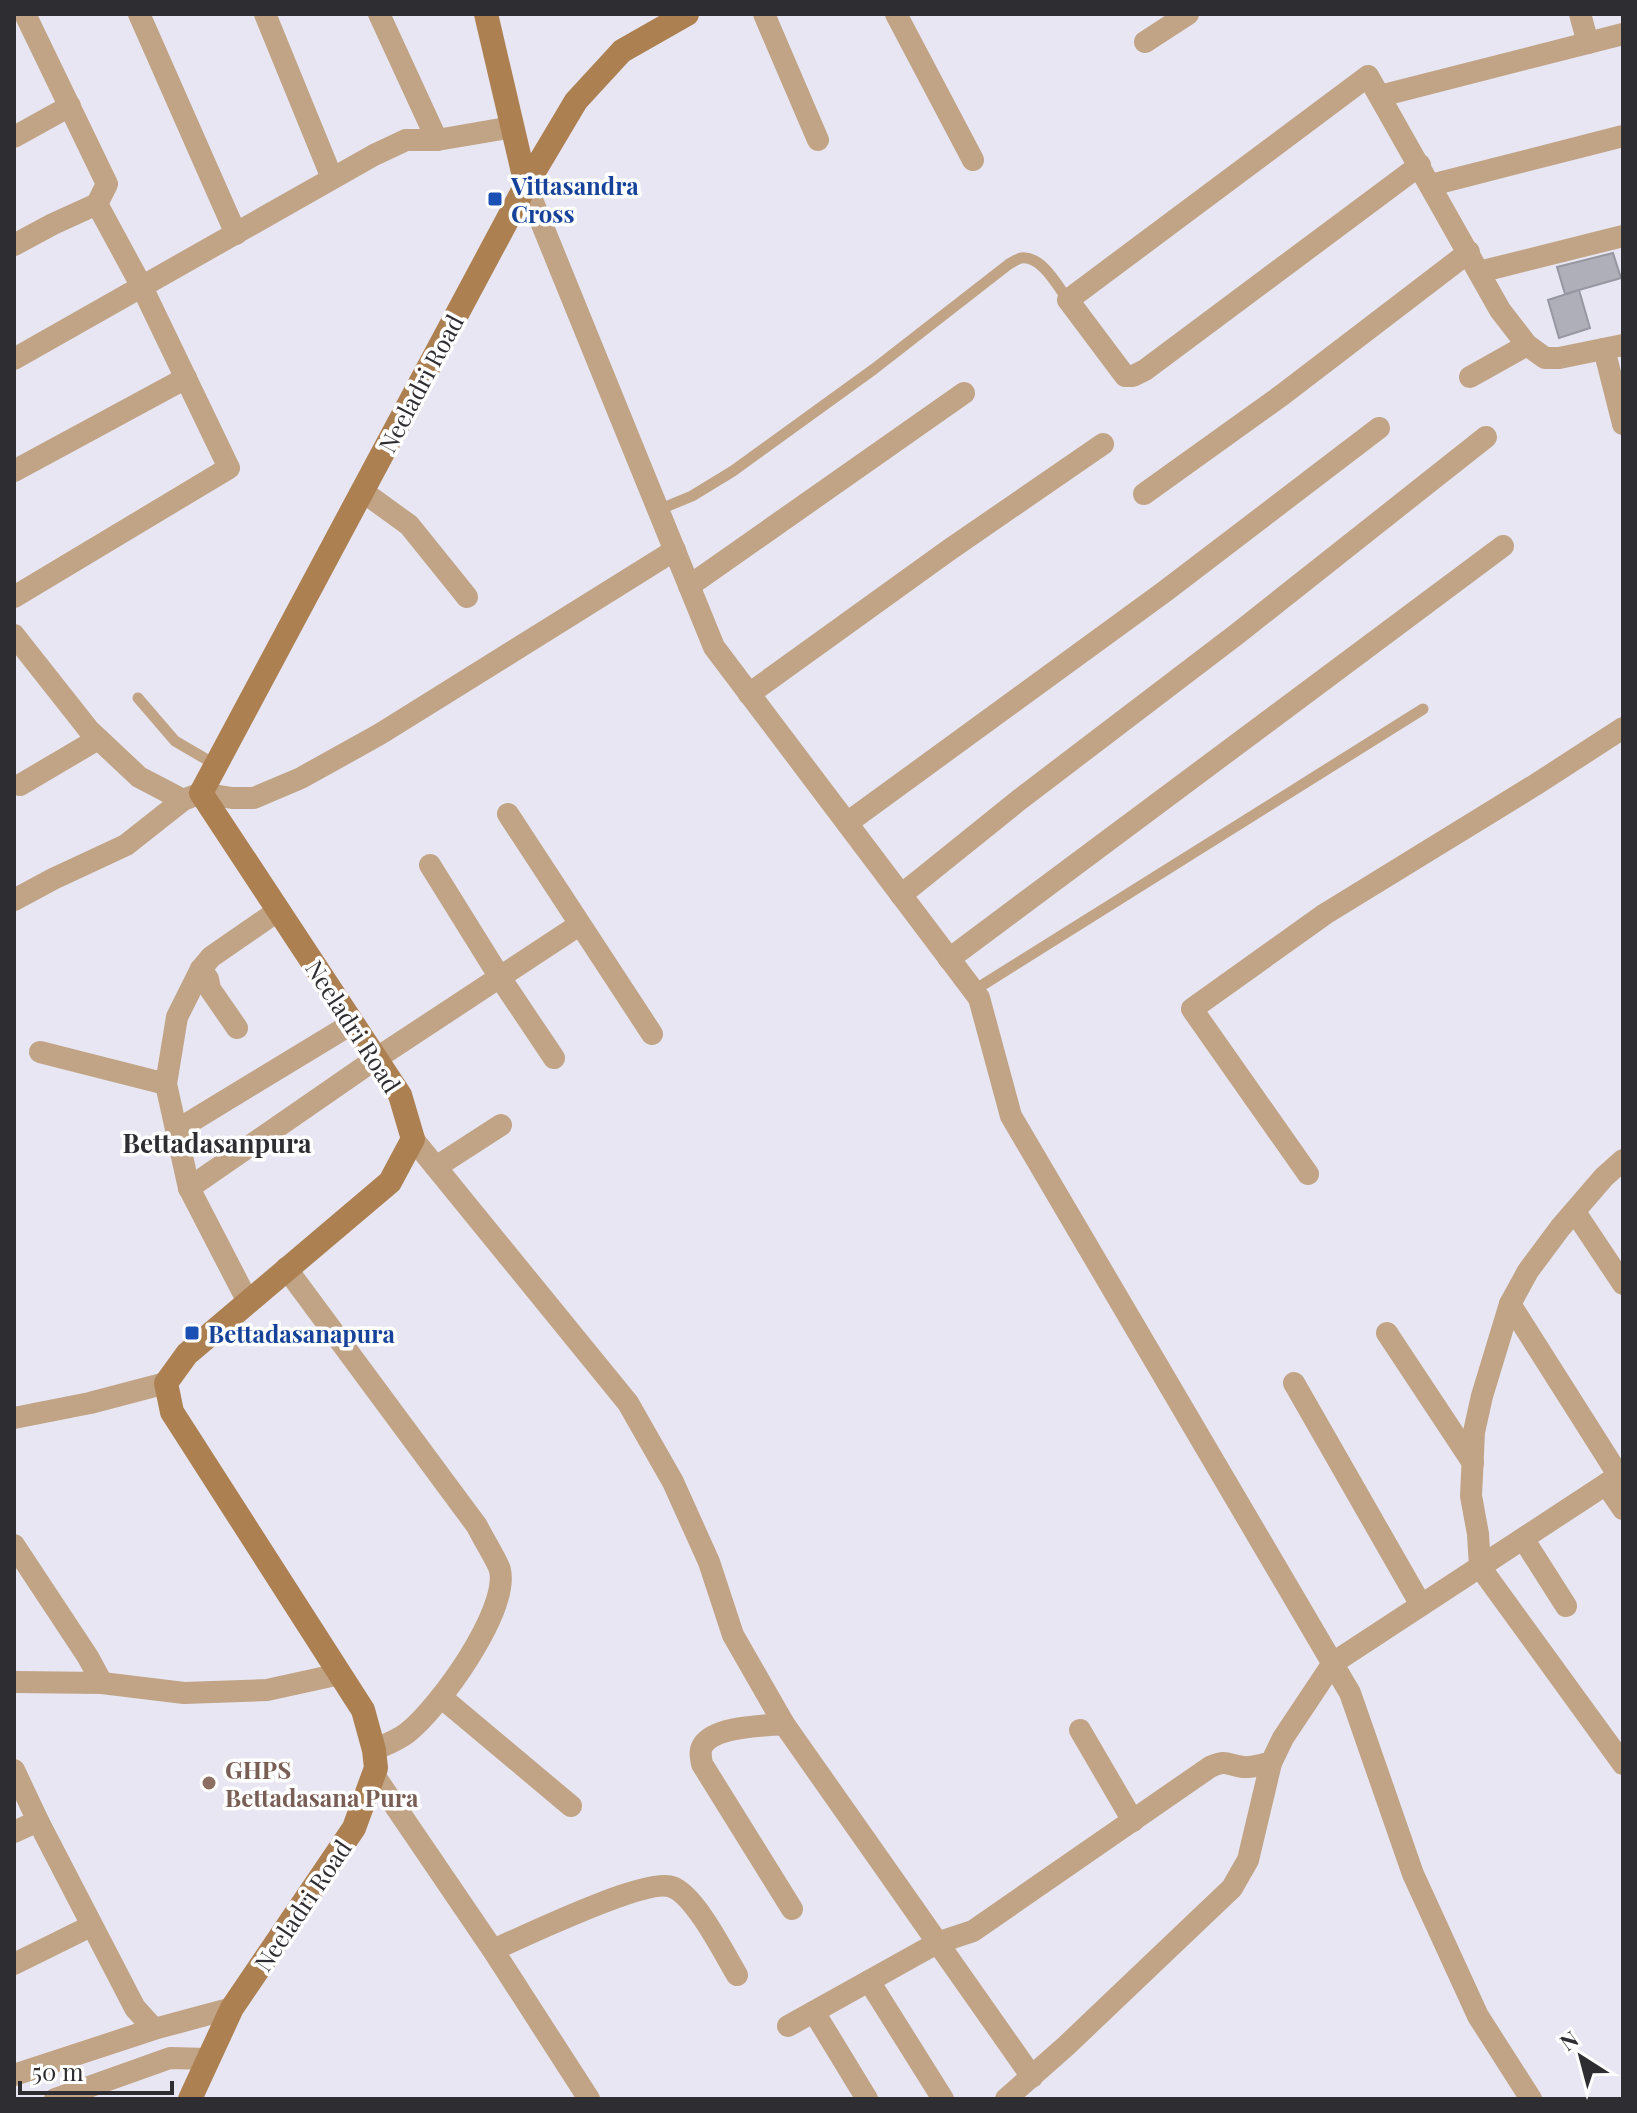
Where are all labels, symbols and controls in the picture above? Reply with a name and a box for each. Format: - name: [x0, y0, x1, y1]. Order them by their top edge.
- place label: Vittasandra Cross: [510, 169, 639, 229]
- marker: Vittasandra Cross: [486, 190, 504, 208]
- street label: Neeladri Road: [370, 308, 470, 458]
- street label: Neeladri Road: [299, 954, 409, 1098]
- district label: Bettadasanpura: [122, 1125, 312, 1160]
- place label: Bettadasanapura: [208, 1317, 396, 1349]
- marker: Bettadasanapura: [183, 1324, 201, 1342]
- place label: GHPS Bettadasana Pura: [225, 1753, 419, 1813]
- marker: GHPS Bettadasana Pura: [200, 1774, 218, 1792]
- street label: Neeladri Road: [246, 1833, 358, 1977]
- north arrow: [1541, 2017, 1621, 2097]
- text: N: [1553, 2023, 1584, 2057]
- scale bar: [20, 2045, 172, 2095]
- text: 50 m: [32, 2055, 84, 2087]

